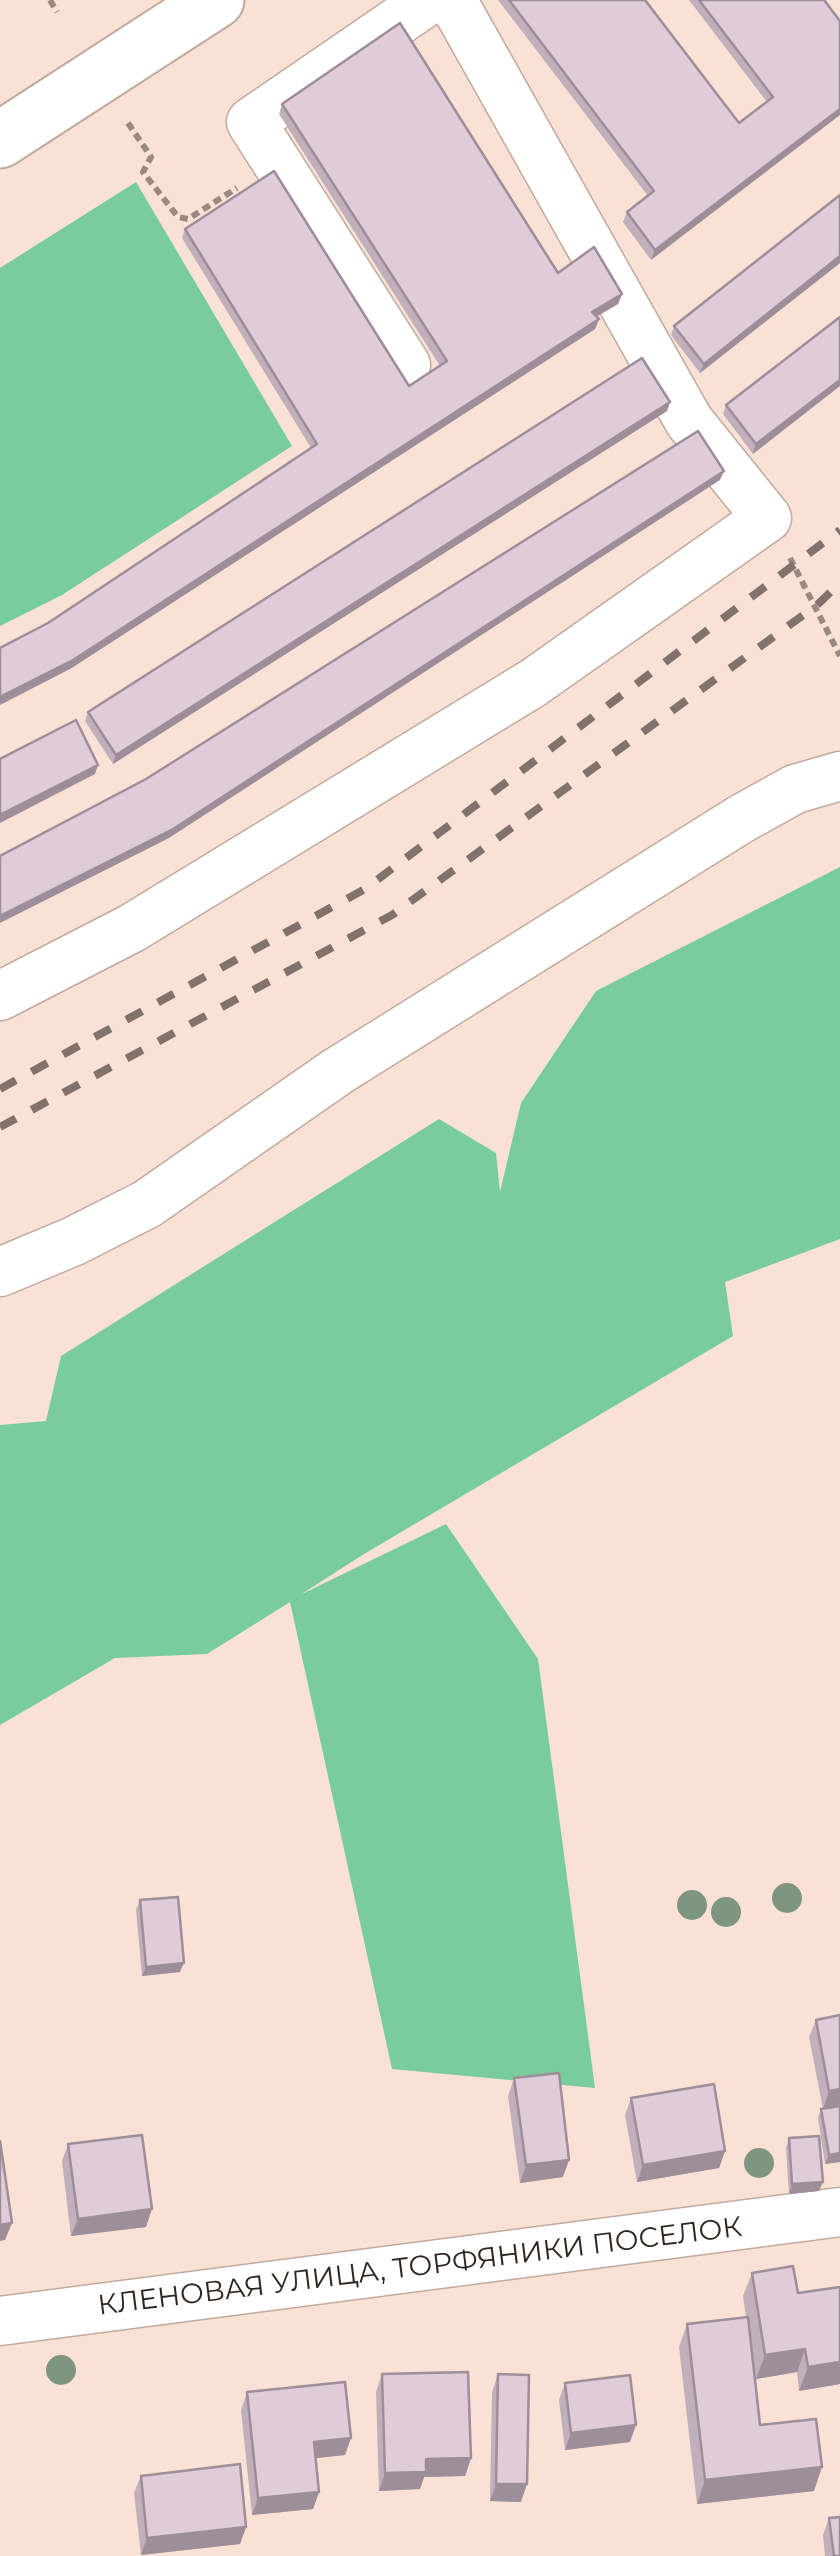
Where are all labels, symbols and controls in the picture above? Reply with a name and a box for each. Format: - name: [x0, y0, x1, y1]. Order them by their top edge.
- street label: КЛЕНОВАЯ УЛИЦА, ТОРФЯНИКИ ПОСЕЛОК: [96, 2211, 744, 2323]

